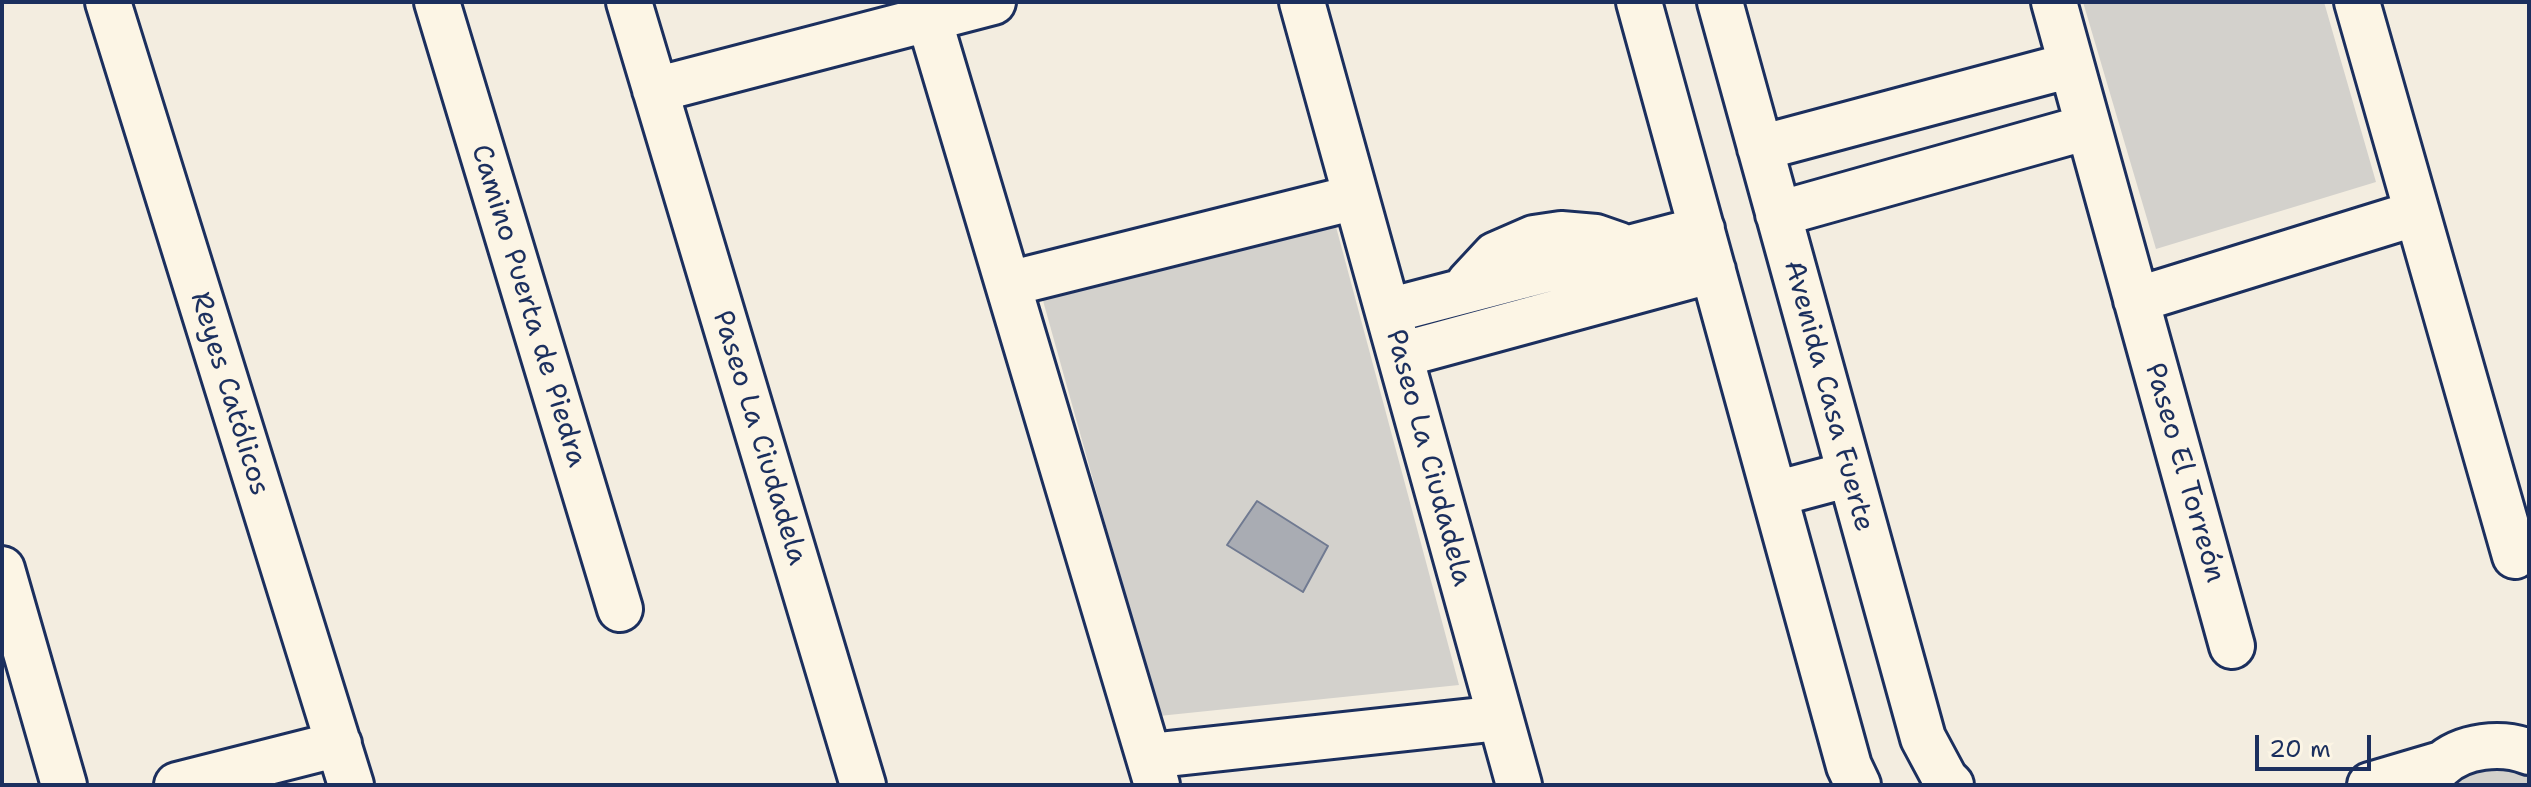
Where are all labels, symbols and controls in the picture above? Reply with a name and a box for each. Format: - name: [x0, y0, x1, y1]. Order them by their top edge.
- street label: Camino Puerta de Piedra: [463, 141, 593, 471]
- street label: Avenida Casa Fuerte: [1776, 257, 1880, 535]
- street label: Reyes Católicos: [182, 288, 276, 500]
- street label: Paseo La Ciudadela: [704, 307, 814, 569]
- street label: Paseo La Ciudadela: [1378, 326, 1478, 590]
- street label: Paseo El Torreón: [2137, 359, 2231, 587]
- scale bar: [2259, 719, 2375, 769]
- text: 20 m: [2269, 733, 2331, 765]

